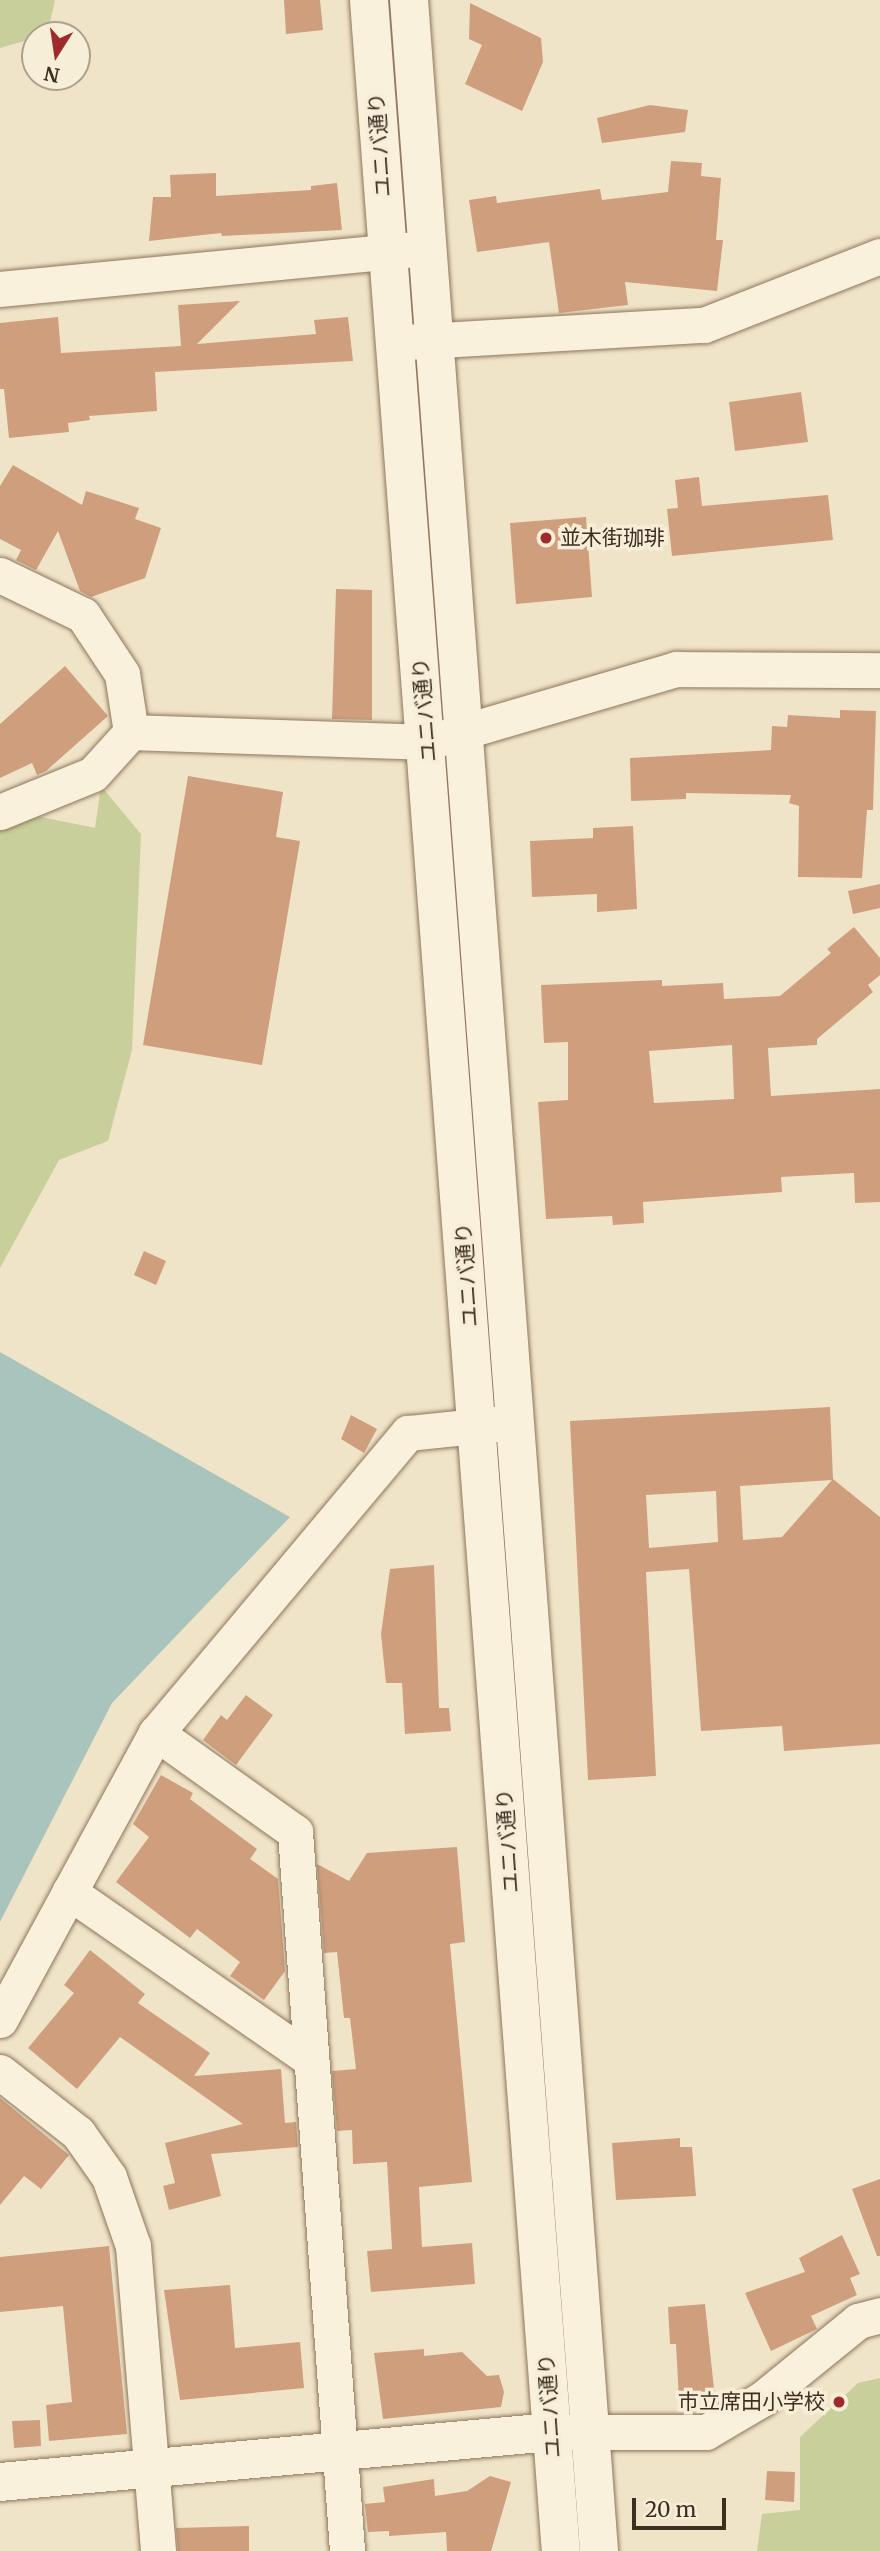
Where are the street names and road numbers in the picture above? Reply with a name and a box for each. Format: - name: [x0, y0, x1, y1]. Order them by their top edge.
- street label: ユニバ通り: [364, 92, 396, 198]
- street label: ユニバ通り: [408, 657, 442, 763]
- street label: ユニバ通り: [451, 1222, 483, 1328]
- street label: ユニバ通り: [492, 1788, 524, 1894]
- street label: ユニバ通り: [534, 2353, 566, 2459]

